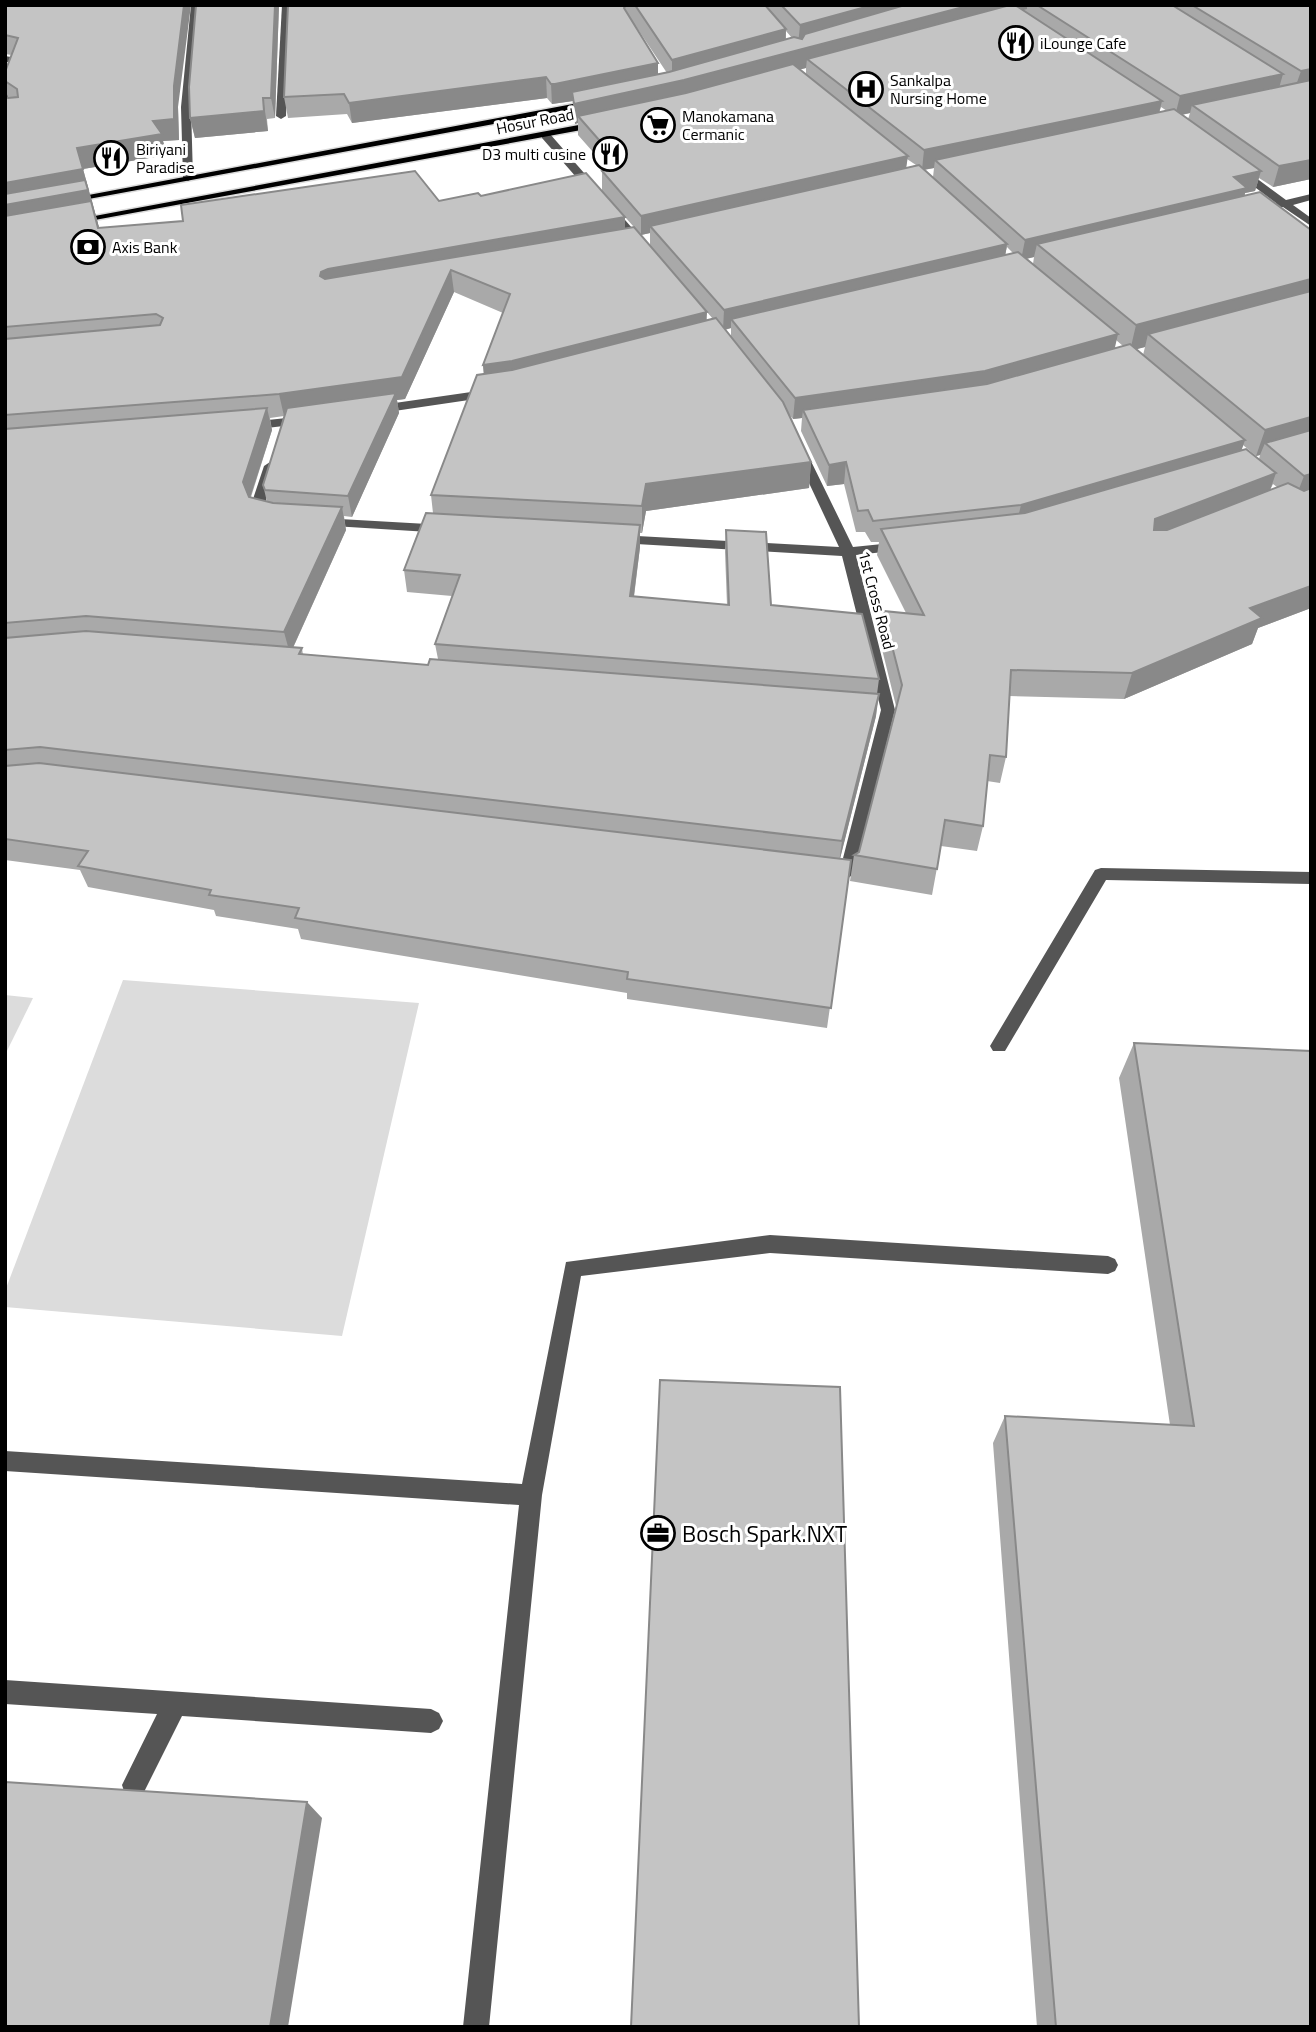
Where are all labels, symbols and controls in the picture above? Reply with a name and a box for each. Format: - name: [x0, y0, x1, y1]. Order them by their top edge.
- restaurant icon: iLounge Cafe: [997, 24, 1035, 62]
- place label: iLounge Cafe: [1040, 31, 1126, 55]
- place label: Sankalpa Nursing Home: [890, 68, 987, 110]
- hospital icon: Sankalpa Nursing Home: [847, 70, 885, 108]
- street label: Hosur Road: [494, 102, 576, 140]
- place label: Manokamana Cermanic: [682, 104, 774, 146]
- supermarket icon: Manokamana Cermanic: [639, 106, 677, 144]
- restaurant icon: D3 multi cusine: [591, 135, 629, 173]
- place label: Biriyani Paradise: [136, 137, 194, 179]
- restaurant icon: Biriyani Paradise: [92, 139, 130, 177]
- place label: D3 multi cusine: [482, 142, 586, 166]
- bank icon: Axis Bank: [69, 228, 107, 266]
- place label: Axis Bank: [112, 235, 178, 259]
- street label: 1st Cross Road: [852, 548, 902, 652]
- office icon: Bosch Spark.NXT: [639, 1514, 677, 1552]
- place label: Bosch Spark.NXT: [682, 1516, 847, 1551]

